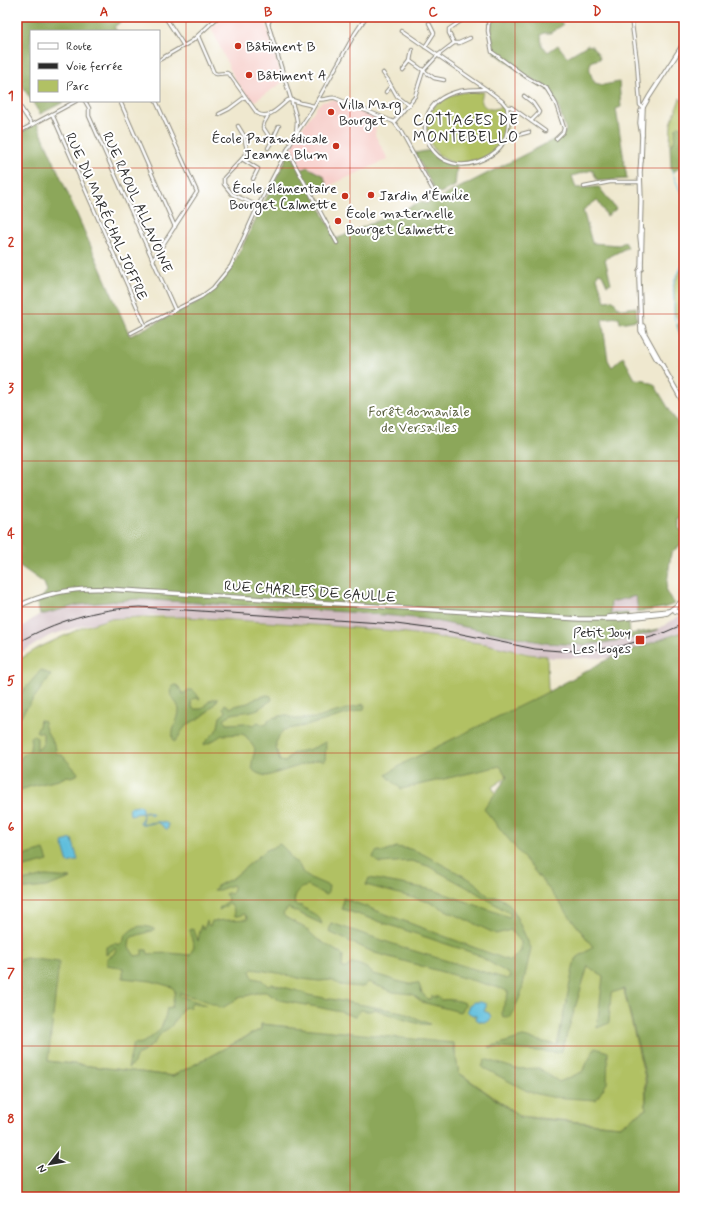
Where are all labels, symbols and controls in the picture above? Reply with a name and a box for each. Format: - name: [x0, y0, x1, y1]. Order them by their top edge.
- text: A: [100, 4, 108, 21]
- text: B: [264, 4, 273, 21]
- text: C: [428, 4, 438, 21]
- text: D: [593, 4, 602, 21]
- legend: [30, 30, 160, 102]
- place label: Bâtiment B: [246, 38, 316, 56]
- text: Route: [66, 39, 92, 55]
- marker: Bâtiment B: [233, 41, 243, 51]
- text: Voie ferrée: [66, 59, 123, 75]
- place label: Bâtiment A: [257, 67, 327, 85]
- marker: Bâtiment A: [244, 70, 254, 80]
- text: Parc: [66, 79, 89, 95]
- text: 1: [8, 88, 14, 105]
- place label: Villa Marg Bourget: [339, 96, 402, 131]
- marker: Villa Marg Bourget: [326, 107, 336, 117]
- district label: COTTAGES DE MONTEBELLO: [413, 111, 519, 148]
- street label: RUE RAOUL ALLAVOINE: [98, 129, 176, 276]
- street label: RUE DU MARÉCHAL JOFFRE: [61, 130, 151, 303]
- place label: École Paramédicale Jeanne Blum: [212, 130, 328, 164]
- marker: École Paramédicale Jeanne Blum: [331, 141, 341, 151]
- place label: École élémentaire Bourget Calmette: [229, 180, 337, 215]
- place label: Jardin d'Émilie: [379, 187, 470, 205]
- marker: Jardin d'Émilie: [366, 190, 376, 200]
- marker: École élémentaire Bourget Calmette: [340, 191, 350, 201]
- place label: École maternelle Bourget Calmette: [346, 205, 454, 240]
- marker: École maternelle Bourget Calmette: [333, 216, 343, 226]
- text: 2: [8, 234, 15, 251]
- text: 3: [8, 380, 14, 397]
- park label: Forêt domaniale de Versailles: [368, 403, 470, 437]
- text: 4: [7, 526, 15, 543]
- street label: RUE CHARLES DE GAULLE: [223, 577, 396, 607]
- place label: Petit Jouy - Les Loges: [562, 624, 631, 658]
- marker: Petit Jouy - Les Loges: [634, 634, 646, 646]
- text: 5: [7, 673, 15, 690]
- text: 6: [8, 819, 15, 836]
- text: 7: [7, 965, 15, 982]
- text: 8: [7, 1111, 15, 1128]
- north arrow: [30, 1144, 70, 1184]
- text: N: [34, 1162, 50, 1175]

